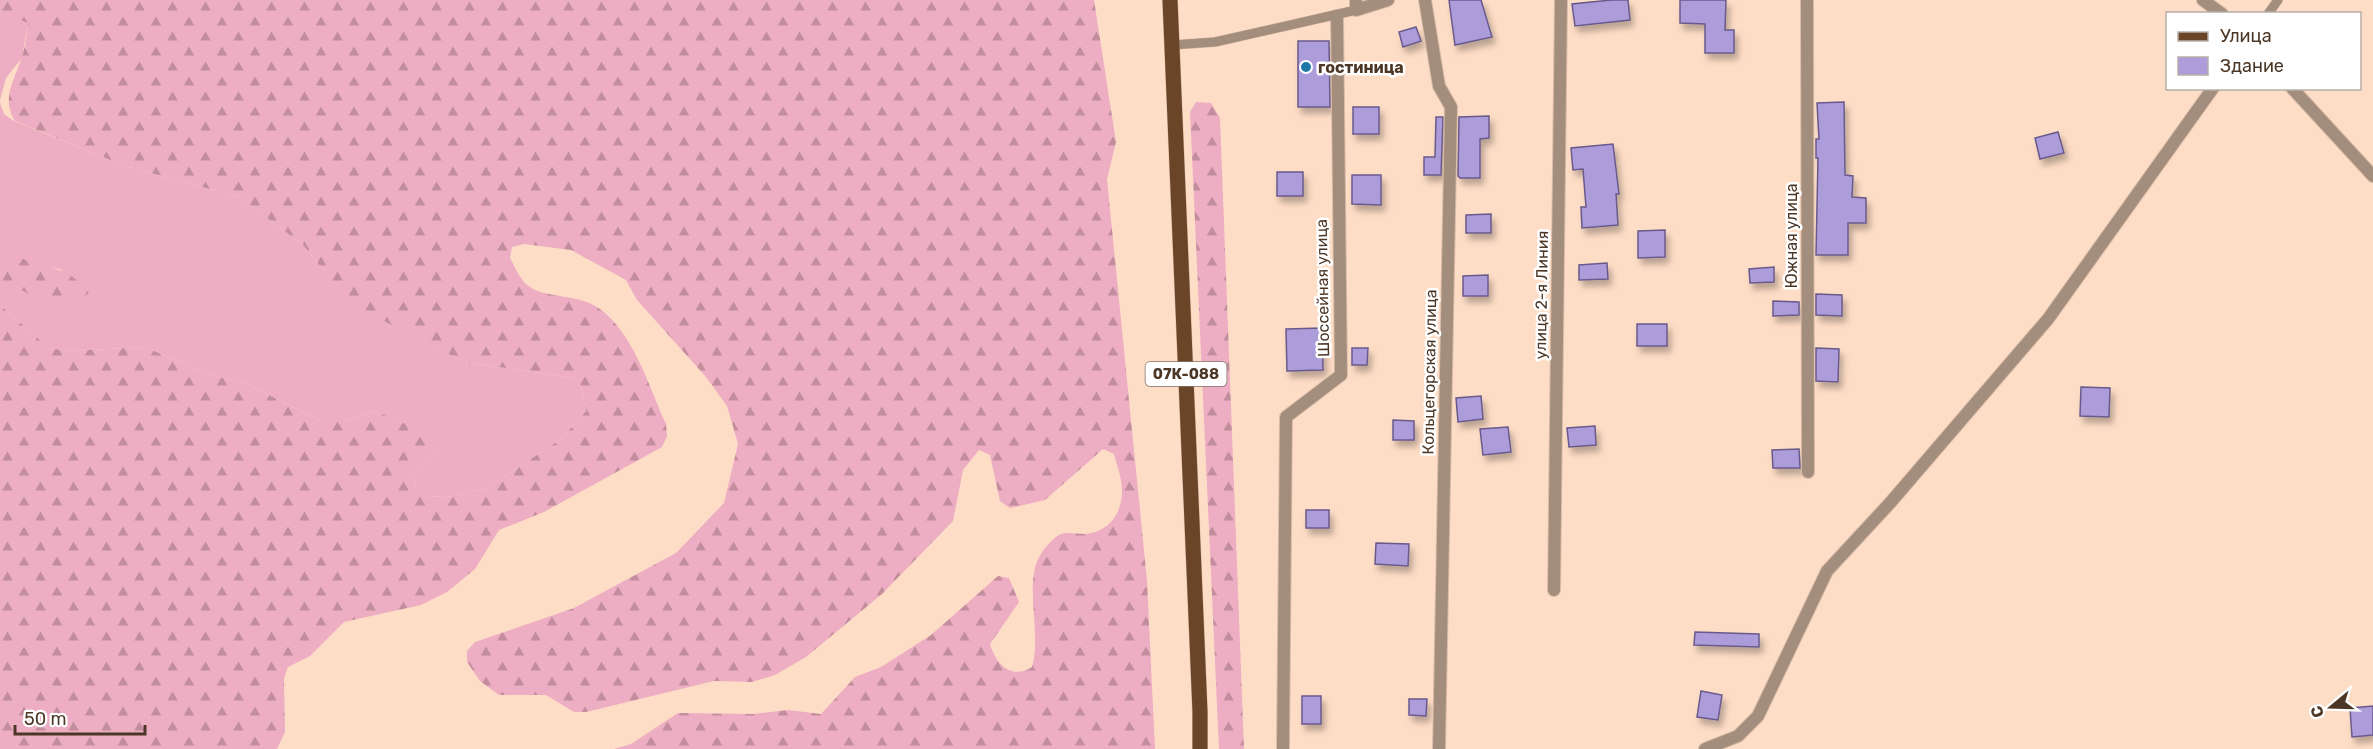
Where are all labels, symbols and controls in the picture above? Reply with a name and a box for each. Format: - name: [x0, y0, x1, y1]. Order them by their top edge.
- legend: [2166, 12, 2361, 90]
- text: Улица: [2220, 25, 2272, 47]
- text: Здание: [2220, 55, 2284, 77]
- place label: гостиница: [1318, 58, 1404, 77]
- marker: гостиница: [1299, 60, 1313, 74]
- street label: Южная улица: [1782, 183, 1801, 289]
- street label: Шоссейная улица: [1312, 219, 1333, 357]
- street label: улица 2-я Линия: [1531, 231, 1552, 359]
- street label: Кольцегорская улица: [1419, 289, 1440, 455]
- road number: 07К-088: [1146, 362, 1226, 386]
- north arrow: [2301, 677, 2361, 737]
- scale bar: [15, 698, 146, 736]
- text: С: [2306, 703, 2328, 720]
- text: 50 m: [24, 708, 67, 730]

